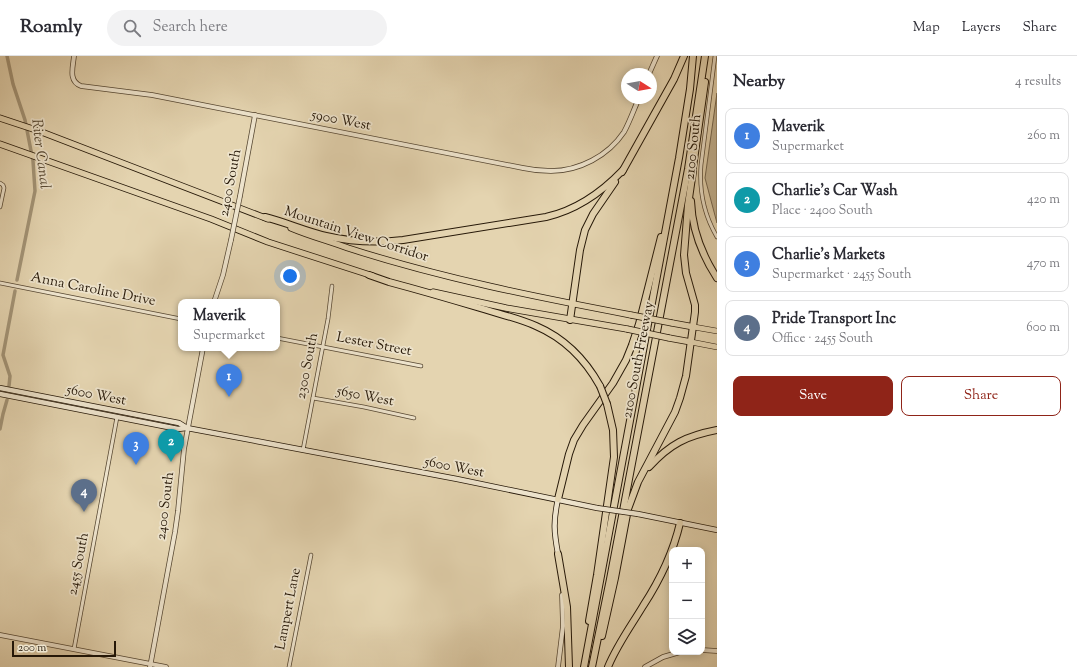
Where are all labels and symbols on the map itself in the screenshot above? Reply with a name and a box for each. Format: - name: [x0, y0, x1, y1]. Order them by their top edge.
- north arrow: [621, 68, 657, 104]
- street label: 5900 West: [308, 105, 373, 137]
- street label: 2100 South: [681, 113, 707, 181]
- water label: Riter Canal: [25, 118, 55, 190]
- street label: 2400 South: [215, 148, 247, 218]
- street label: Mountain View Corridor: [281, 202, 431, 268]
- your location: [280, 266, 300, 286]
- street label: Anna Caroline Drive: [29, 268, 157, 312]
- street label: 2100 South Freeway: [618, 300, 660, 420]
- street label: Lester Street: [335, 328, 413, 362]
- street label: 2300 South: [292, 331, 324, 401]
- pin: 1: [216, 364, 242, 397]
- street label: 5600 West: [63, 380, 128, 412]
- street label: 5650 West: [334, 381, 396, 412]
- pin: 2: [158, 429, 184, 462]
- pin: 3: [123, 432, 149, 465]
- street label: 5600 West: [421, 452, 486, 484]
- street label: 2400 South: [152, 471, 180, 541]
- pin: 4: [71, 479, 97, 512]
- street label: 2455 South: [63, 531, 95, 597]
- street label: Lampert Lane: [271, 566, 307, 652]
- scale bar: [12, 639, 116, 658]

